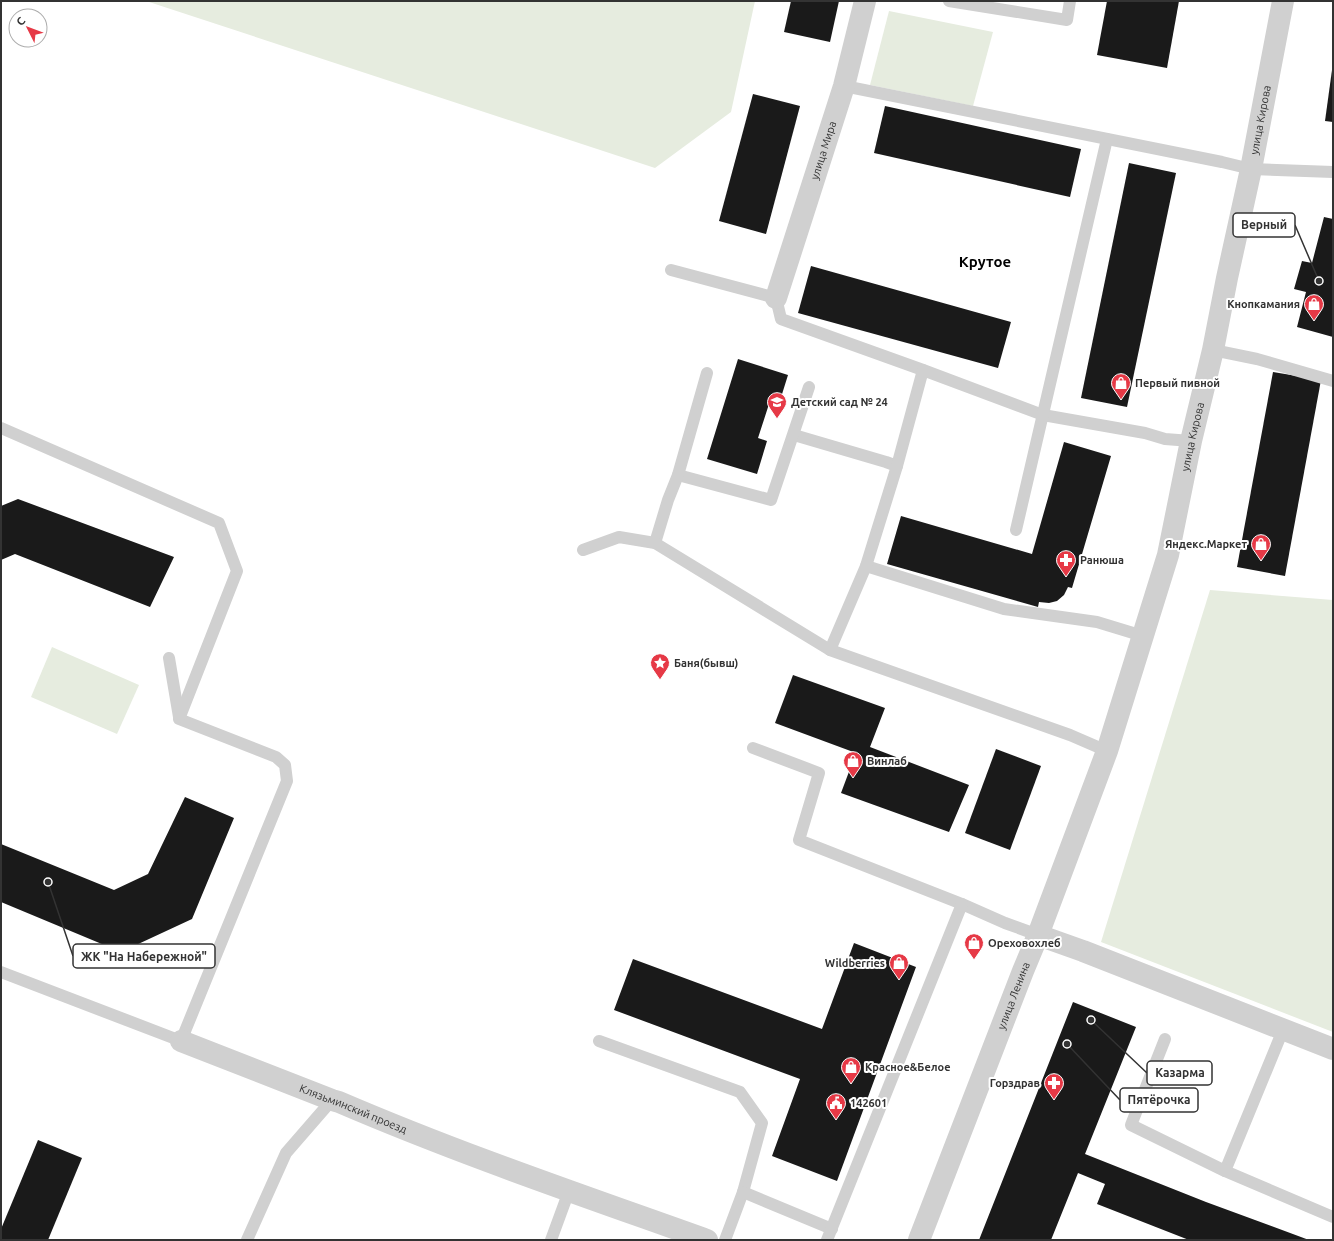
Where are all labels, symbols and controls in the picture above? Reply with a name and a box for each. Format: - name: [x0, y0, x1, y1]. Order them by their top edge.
- north arrow: [8, 8, 48, 48]
- text: С: [14, 15, 27, 28]
- street label: улица Кирова: [1248, 84, 1273, 156]
- street label: улица Мира: [808, 120, 838, 181]
- callout: Верный: [1233, 213, 1295, 237]
- text: Верный: [1241, 218, 1287, 231]
- district label: Крутое: [959, 253, 1011, 270]
- shop icon: Кнопкамания: [1303, 293, 1325, 321]
- place label: Кнопкамания: [1227, 298, 1300, 310]
- shop icon: Первый пивной: [1110, 372, 1132, 400]
- place label: Первый пивной: [1135, 377, 1220, 389]
- school or university icon: Детский сад № 24: [766, 391, 788, 419]
- place label: Детский сад № 24: [791, 396, 888, 408]
- street label: улица Кирова: [1179, 401, 1206, 472]
- shop icon: Яндекс.Маркет: [1250, 533, 1272, 561]
- place label: Яндекс.Маркет: [1165, 538, 1247, 550]
- pharmacy icon: Ранюша: [1055, 549, 1077, 577]
- place label: Ранюша: [1080, 554, 1124, 566]
- place icon: Баня(бывш): [649, 652, 671, 680]
- place label: Баня(бывш): [674, 657, 738, 670]
- shop icon: Винлаб: [842, 750, 864, 778]
- place label: Винлаб: [867, 755, 907, 767]
- shop icon: Ореховохлеб: [963, 932, 985, 960]
- place label: Ореховохлеб: [988, 937, 1061, 949]
- callout: ЖК "На Набережной": [73, 944, 215, 968]
- text: ЖК "На Набережной": [81, 950, 207, 963]
- shop icon: Wildberries: [888, 952, 910, 980]
- place label: Wildberries: [825, 957, 885, 969]
- street label: улица Ленина: [995, 960, 1032, 1031]
- shop icon: Красное&Белое: [840, 1056, 862, 1084]
- place label: Красное&Белое: [865, 1061, 951, 1073]
- callout: Казарма: [1147, 1061, 1212, 1085]
- text: Казарма: [1155, 1066, 1205, 1079]
- pharmacy icon: Горздрав: [1043, 1072, 1065, 1100]
- place label: Горздрав: [990, 1077, 1040, 1089]
- street label: Клязьминский проезд: [298, 1082, 409, 1136]
- callout: Пятёрочка: [1120, 1088, 1198, 1112]
- public building icon: 142601: [825, 1092, 847, 1120]
- text: Пятёрочка: [1128, 1093, 1190, 1106]
- place label: 142601: [850, 1097, 887, 1109]

